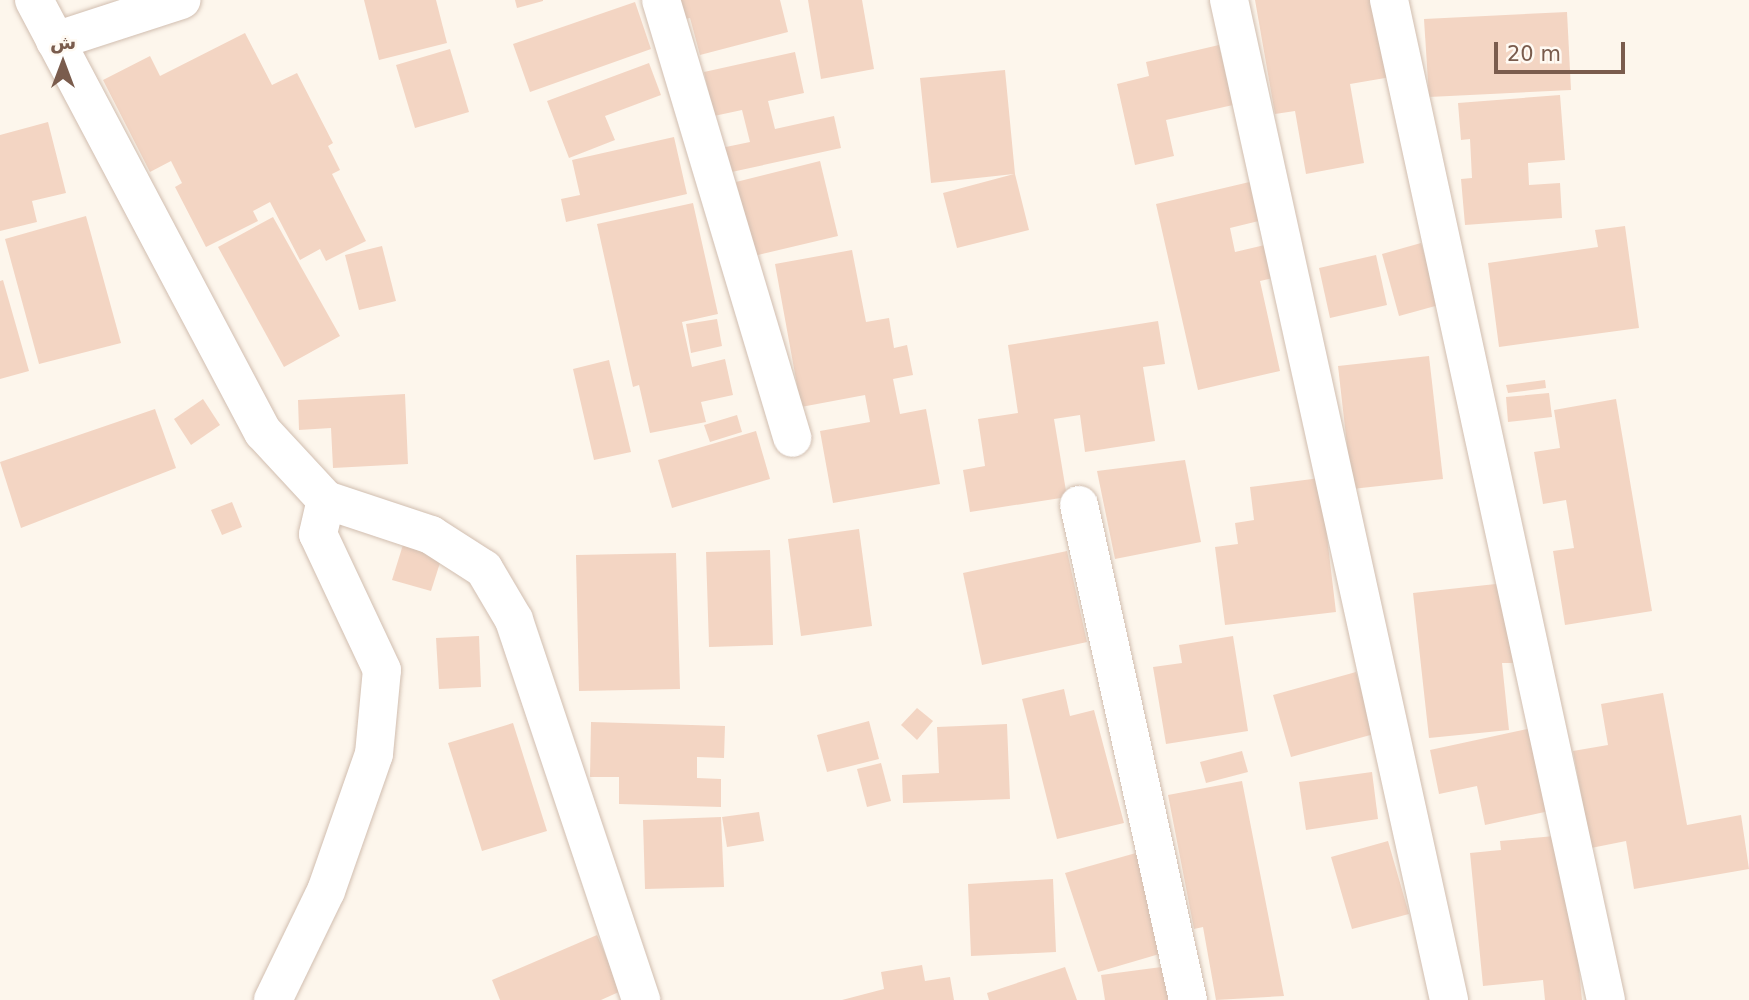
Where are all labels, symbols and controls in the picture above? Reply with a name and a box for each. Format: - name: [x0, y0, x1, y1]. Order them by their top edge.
- north arrow: [28, 28, 98, 98]
- scale bar: [1497, 28, 1628, 72]
- text: ش: [50, 31, 76, 53]
- text: 20 m: [1507, 42, 1561, 66]

